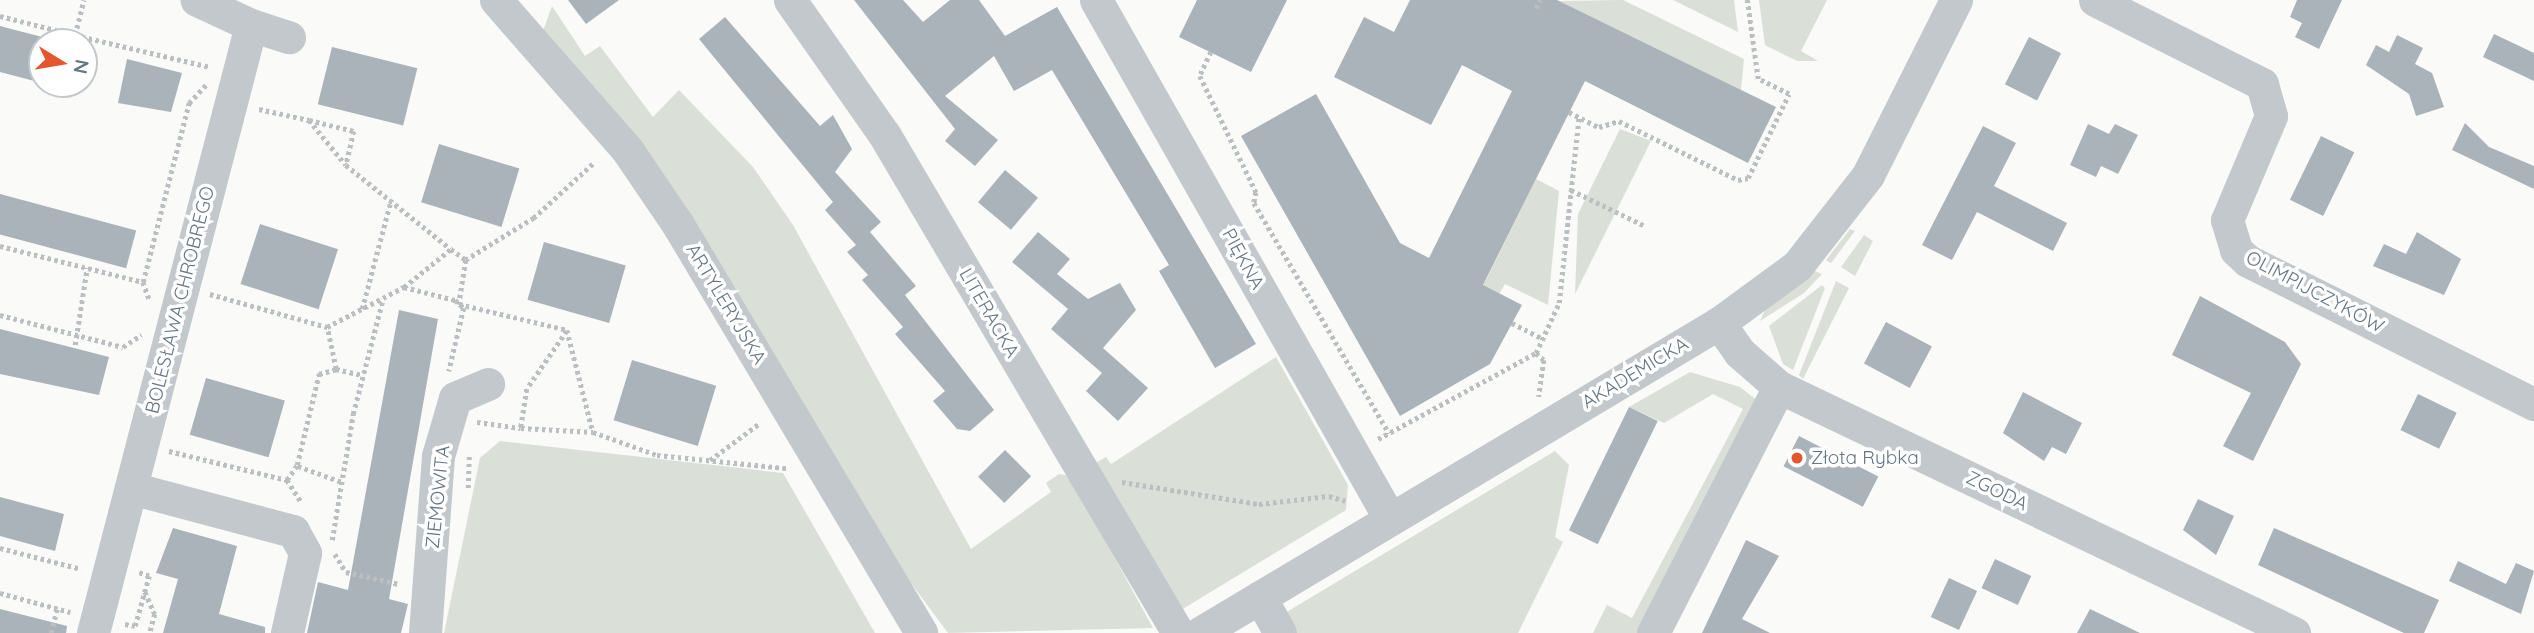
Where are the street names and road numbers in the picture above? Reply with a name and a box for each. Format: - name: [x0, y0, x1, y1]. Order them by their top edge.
- street label: BOLESŁAWA CHROBREGO: [141, 184, 219, 416]
- street label: PIĘKNA: [1217, 225, 1269, 293]
- street label: ARTYLERYJSKA: [681, 240, 771, 368]
- street label: OLIMPIJCZYKÓW: [2242, 246, 2388, 338]
- street label: LITERACKA: [954, 264, 1024, 362]
- street label: AKADEMICKA: [1578, 332, 1692, 414]
- street label: ZIEMOWITA: [421, 444, 455, 550]
- street label: ZGODA: [1962, 466, 2032, 516]

